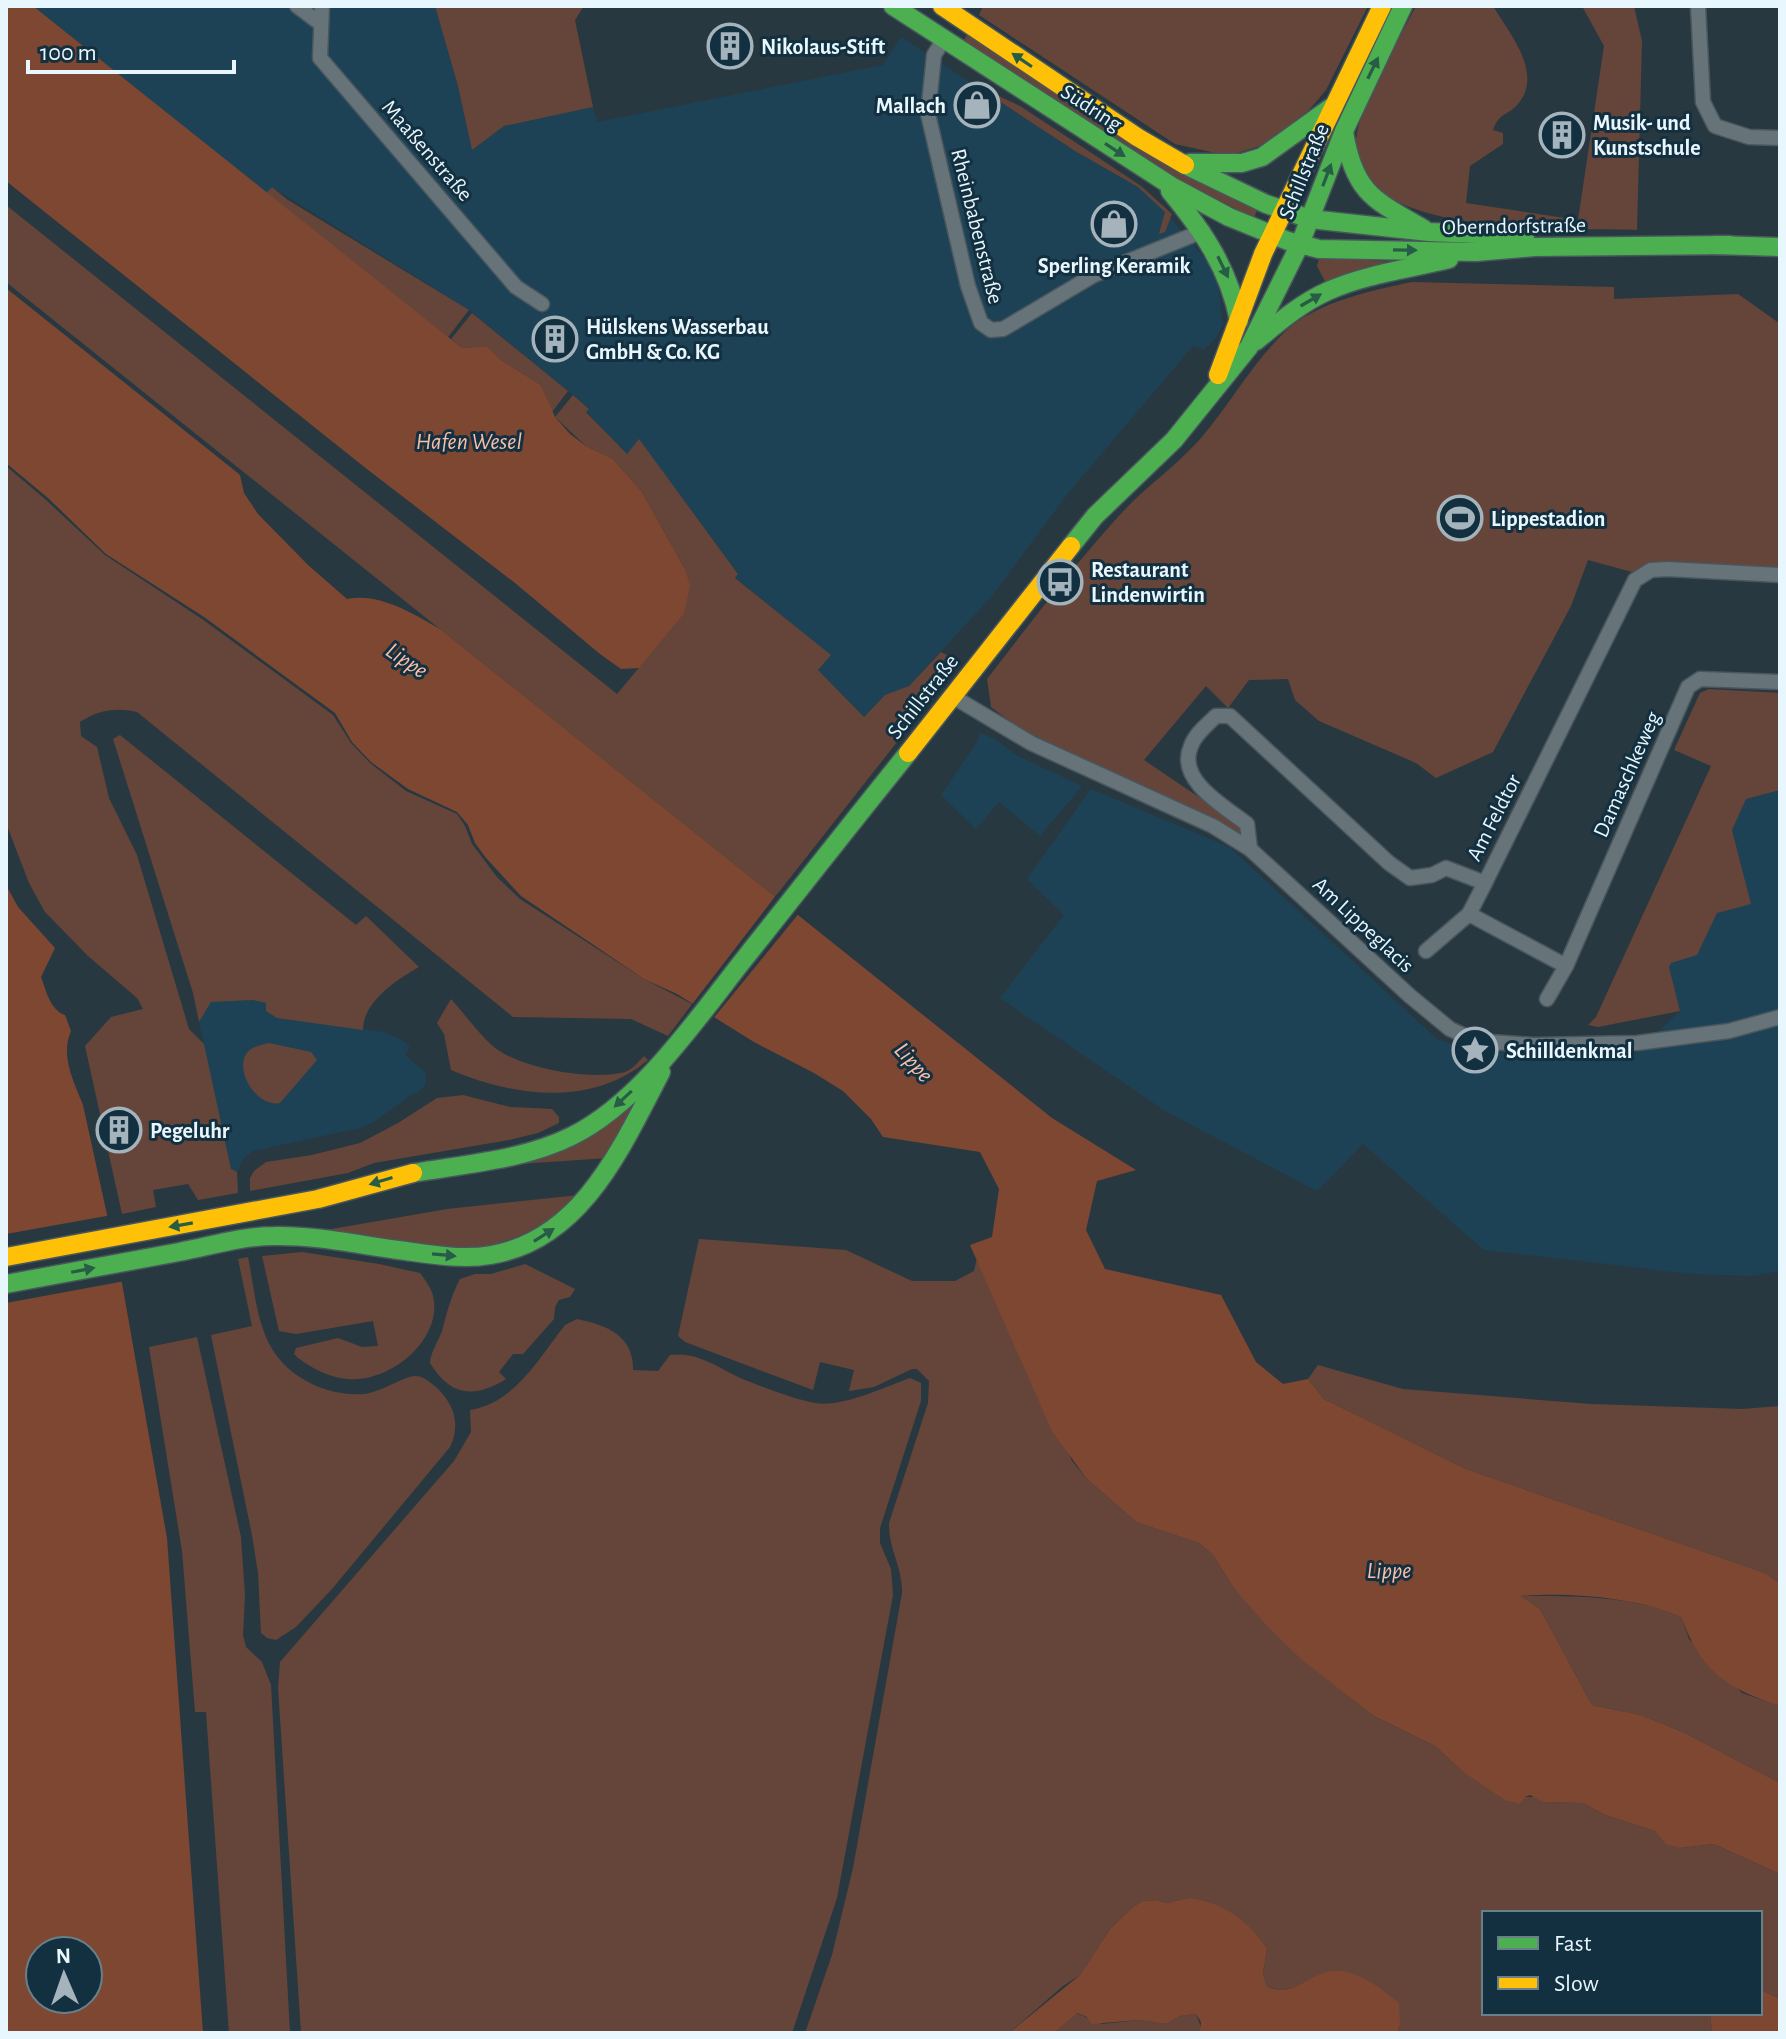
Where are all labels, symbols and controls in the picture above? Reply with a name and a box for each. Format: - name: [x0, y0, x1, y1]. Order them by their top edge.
- building icon: Nikolaus-Stift: [706, 22, 754, 70]
- scale bar: [28, 24, 234, 74]
- place label: Nikolaus-Stift: [761, 36, 886, 58]
- text: 100 m: [40, 41, 97, 65]
- one-way arrow: [1011, 53, 1032, 68]
- one-way arrow: [1366, 57, 1379, 80]
- street label: Südring: [1057, 80, 1126, 136]
- shop icon: Mallach: [953, 81, 1001, 129]
- place label: Mallach: [876, 95, 946, 117]
- street label: Maaßenstraße: [378, 96, 477, 205]
- building icon: Musik- und Kunstschule: [1538, 111, 1586, 159]
- place label: Musik- und Kunstschule: [1593, 112, 1701, 159]
- street label: Schillstraße: [1275, 121, 1333, 222]
- one-way arrow: [1104, 143, 1126, 157]
- street label: Rheinbabenstraße: [947, 146, 1007, 306]
- one-way arrow: [1321, 163, 1334, 187]
- shop icon: Sperling Keramik: [1090, 200, 1138, 248]
- street label: Oberndorfstraße: [1442, 214, 1586, 238]
- one-way arrow: [1393, 244, 1418, 257]
- place label: Sperling Keramik: [1038, 255, 1190, 277]
- one-way arrow: [1216, 255, 1230, 278]
- one-way arrow: [1300, 293, 1322, 307]
- building icon: Hülskens Wasserbau GmbH & Co. KG: [531, 315, 579, 363]
- place label: Hülskens Wasserbau GmbH & Co. KG: [586, 316, 769, 363]
- water label: Hafen Wesel: [416, 430, 522, 454]
- sports icon: Lippestadion: [1436, 494, 1484, 542]
- place label: Lippestadion: [1491, 508, 1606, 530]
- bus stop icon: Restaurant Lindenwirtin: [1036, 558, 1084, 606]
- place label: Restaurant Lindenwirtin: [1091, 559, 1205, 606]
- water label: Lippe: [381, 638, 432, 683]
- street label: Schillstraße: [883, 650, 962, 743]
- street label: Damaschkeweg: [1589, 708, 1665, 841]
- street label: Am Feldtor: [1463, 771, 1525, 864]
- street label: Am Lippeglacis: [1309, 873, 1418, 977]
- place icon: Schilldenkmal: [1451, 1026, 1499, 1074]
- water label: Lippe: [889, 1038, 937, 1087]
- place label: Schilldenkmal: [1506, 1040, 1633, 1062]
- one-way arrow: [614, 1090, 633, 1108]
- building icon: Pegeluhr: [95, 1106, 143, 1154]
- place label: Pegeluhr: [150, 1120, 230, 1142]
- one-way arrow: [369, 1175, 393, 1188]
- one-way arrow: [168, 1220, 193, 1232]
- one-way arrow: [533, 1229, 555, 1243]
- one-way arrow: [432, 1249, 457, 1262]
- one-way arrow: [70, 1263, 95, 1275]
- water label: Lippe: [1367, 1559, 1411, 1583]
- legend: [1482, 1911, 1762, 2015]
- text: Fast: [1554, 1932, 1592, 1956]
- north arrow: [24, 1935, 104, 2015]
- text: N: [55, 1945, 71, 1967]
- text: Slow: [1554, 1972, 1599, 1996]

